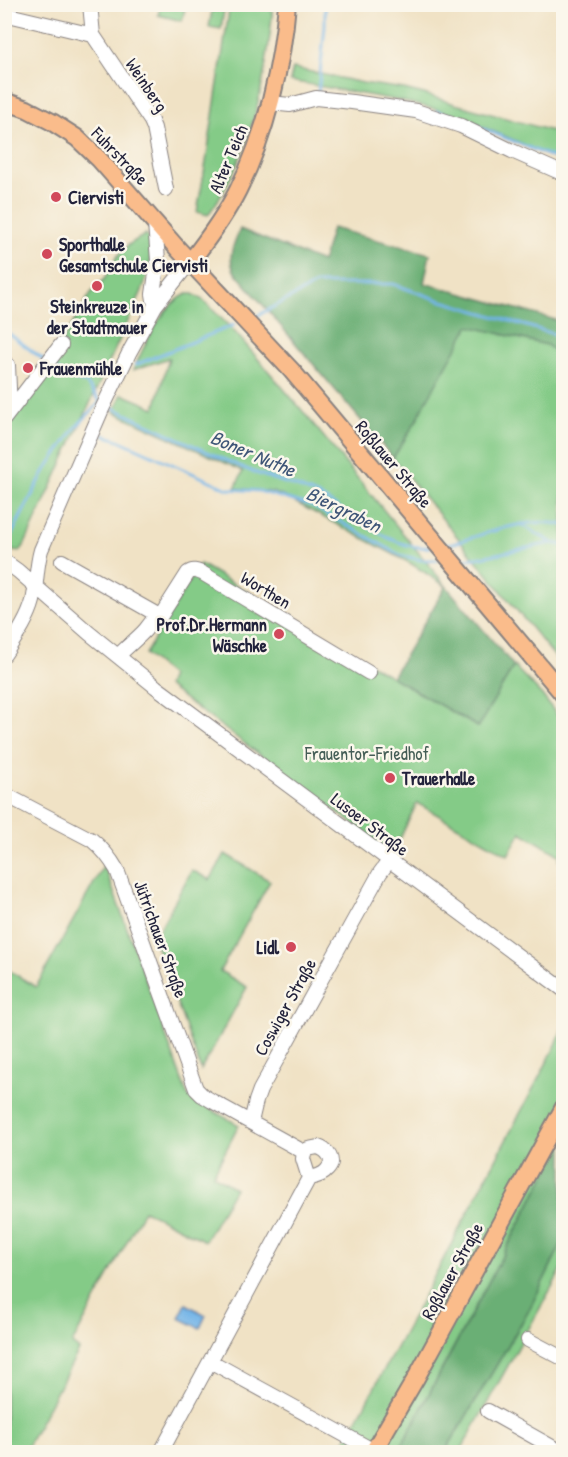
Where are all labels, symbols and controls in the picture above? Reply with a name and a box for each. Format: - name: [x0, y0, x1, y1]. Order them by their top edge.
- street label: Weinberg: [120, 53, 174, 117]
- street label: Fuhrstraße: [85, 121, 154, 191]
- street label: Alter Teich: [202, 121, 254, 197]
- place label: Ciervisti: [68, 185, 124, 210]
- marker: Ciervisti: [49, 190, 63, 204]
- place label: Sporthalle Gesamtschule Ciervisti: [59, 232, 208, 278]
- marker: Sporthalle Gesamtschule Ciervisti: [40, 247, 54, 261]
- marker: Steinkreuze in der Stadtmauer: [90, 279, 104, 293]
- place label: Steinkreuze in der Stadtmauer: [47, 294, 147, 340]
- place label: Frauenmühle: [39, 356, 123, 381]
- marker: Frauenmühle: [21, 361, 35, 375]
- street label: Roßlauer Straße: [350, 415, 438, 513]
- water label: Boner Nuthe: [207, 423, 300, 483]
- water label: Biergraben: [302, 479, 388, 540]
- street label: Worthen: [236, 565, 296, 615]
- place label: Prof.Dr.Hermann Wäschke: [156, 612, 268, 658]
- marker: Prof.Dr.Hermann Wäschke: [272, 627, 286, 641]
- park label: Frauentor-Friedhof: [304, 741, 430, 766]
- place label: Trauerhalle: [401, 766, 476, 791]
- marker: Trauerhalle: [383, 771, 397, 785]
- street label: Lusoer Straße: [326, 786, 414, 862]
- street label: Jütrichauer Straße: [128, 877, 194, 1001]
- place label: Lidl: [256, 935, 280, 960]
- marker: Lidl: [284, 940, 298, 954]
- street label: Coswiger Straße: [248, 954, 322, 1060]
- street label: Roßlauer Straße: [415, 1218, 489, 1324]

